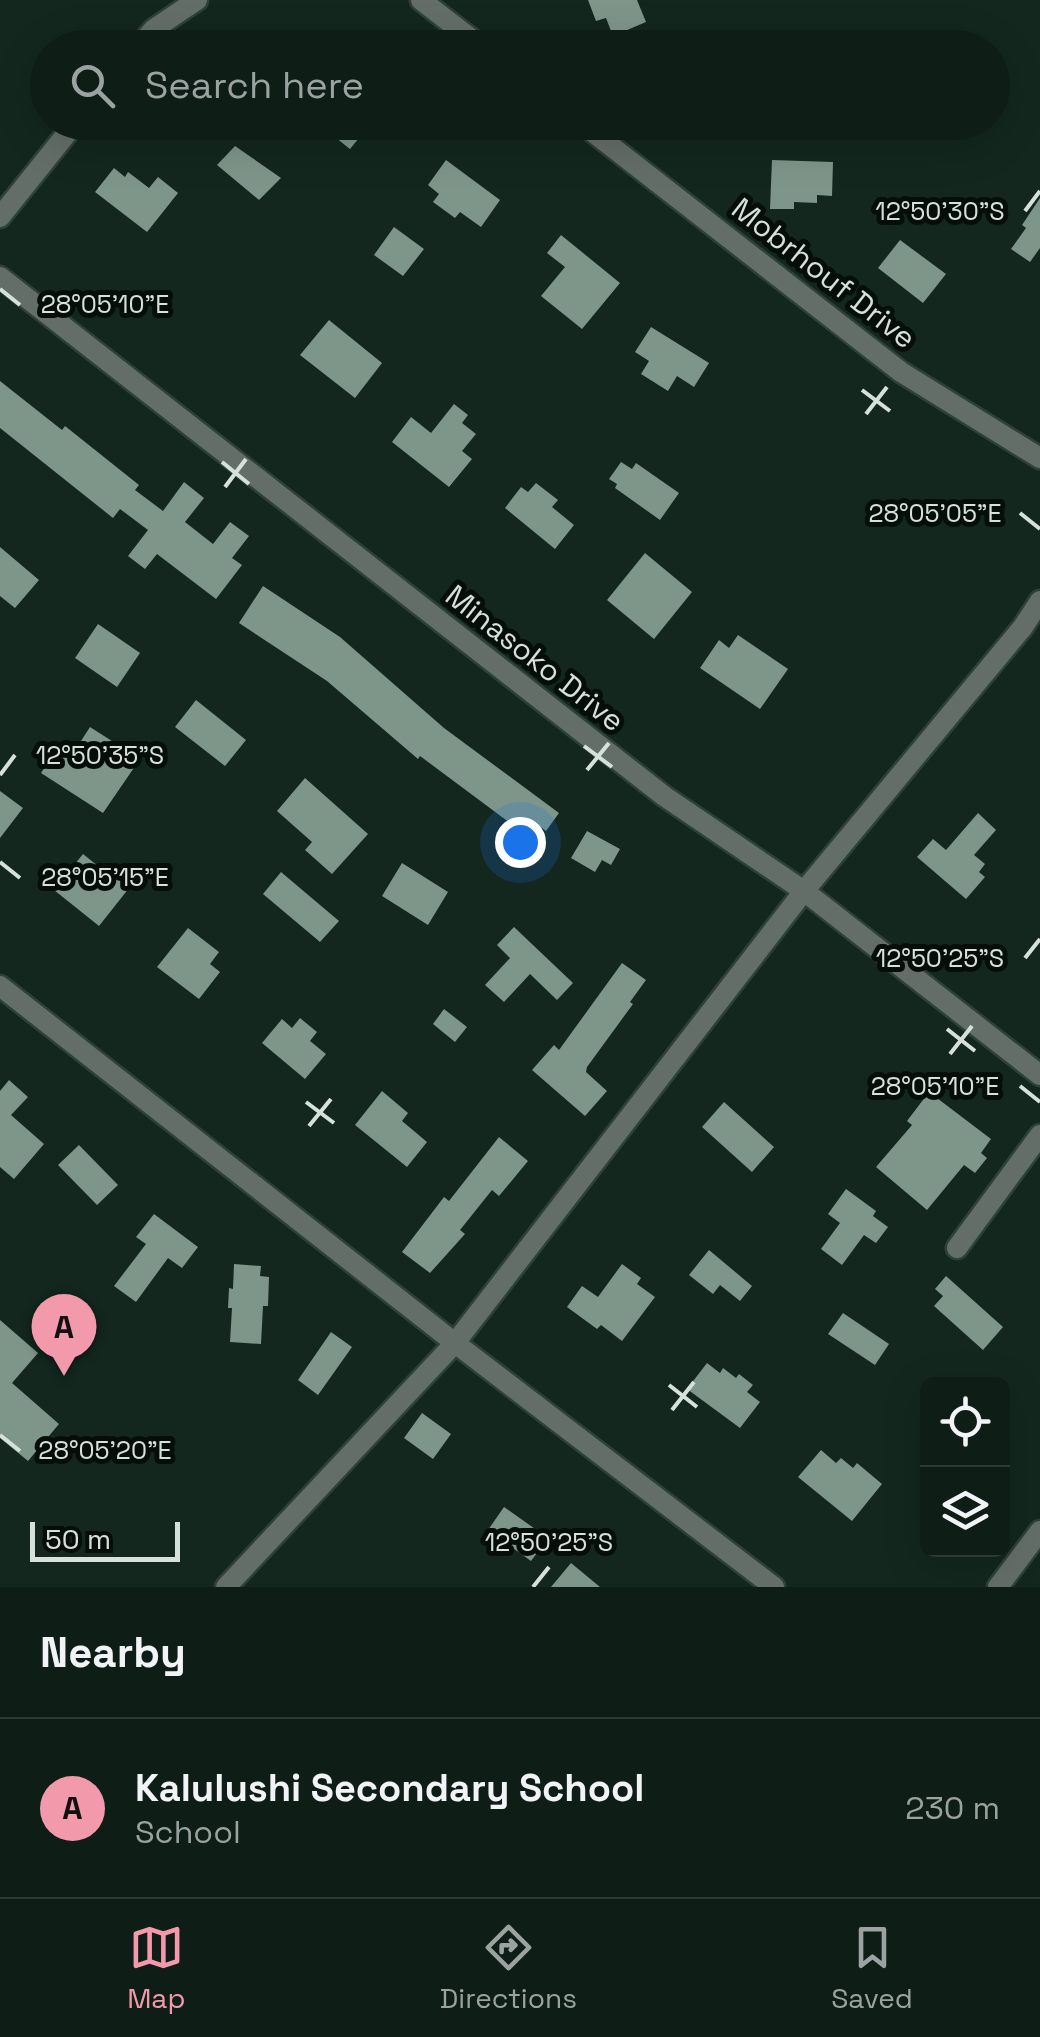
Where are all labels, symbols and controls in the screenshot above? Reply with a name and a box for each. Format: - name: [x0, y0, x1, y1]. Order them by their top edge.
- search box: [30, 30, 1010, 140]
- icon: search: [65, 58, 120, 113]
- text: Search here: [145, 61, 364, 109]
- street label: Mobrhouf Drive: [724, 189, 924, 357]
- text: 12°50'30"S: [875, 195, 1005, 227]
- text: 28°05'10"E: [41, 288, 169, 320]
- text: 28°05'05"E: [868, 497, 1002, 529]
- street label: Minasoko Drive: [438, 576, 632, 740]
- text: 12°50'35"S: [36, 739, 164, 771]
- your location: [495, 817, 546, 868]
- text: 28°05'15"E: [41, 861, 169, 893]
- text: 12°50'25"S: [876, 942, 1004, 974]
- text: 28°05'10"E: [871, 1070, 999, 1102]
- pin: A: [32, 1294, 96, 1376]
- map controls: [920, 1377, 1010, 1557]
- button: locate: [920, 1377, 1010, 1467]
- text: 28°05'20"E: [38, 1434, 172, 1466]
- button: layers: [920, 1467, 1010, 1557]
- scale bar: [30, 1517, 180, 1562]
- text: 50 m: [45, 1521, 111, 1557]
- text: 12°50'25"S: [485, 1526, 613, 1558]
- text: Nearby: [40, 1626, 186, 1679]
- text: Kalulushi Secondary School: [135, 1764, 644, 1812]
- text: A: [62, 1788, 83, 1828]
- text: 230 m: [905, 1788, 1000, 1828]
- text: School: [135, 1812, 241, 1852]
- tab: Map: [127, 1920, 185, 2016]
- tab: Directions: [440, 1920, 577, 2016]
- tab: Saved: [831, 1920, 913, 2016]

